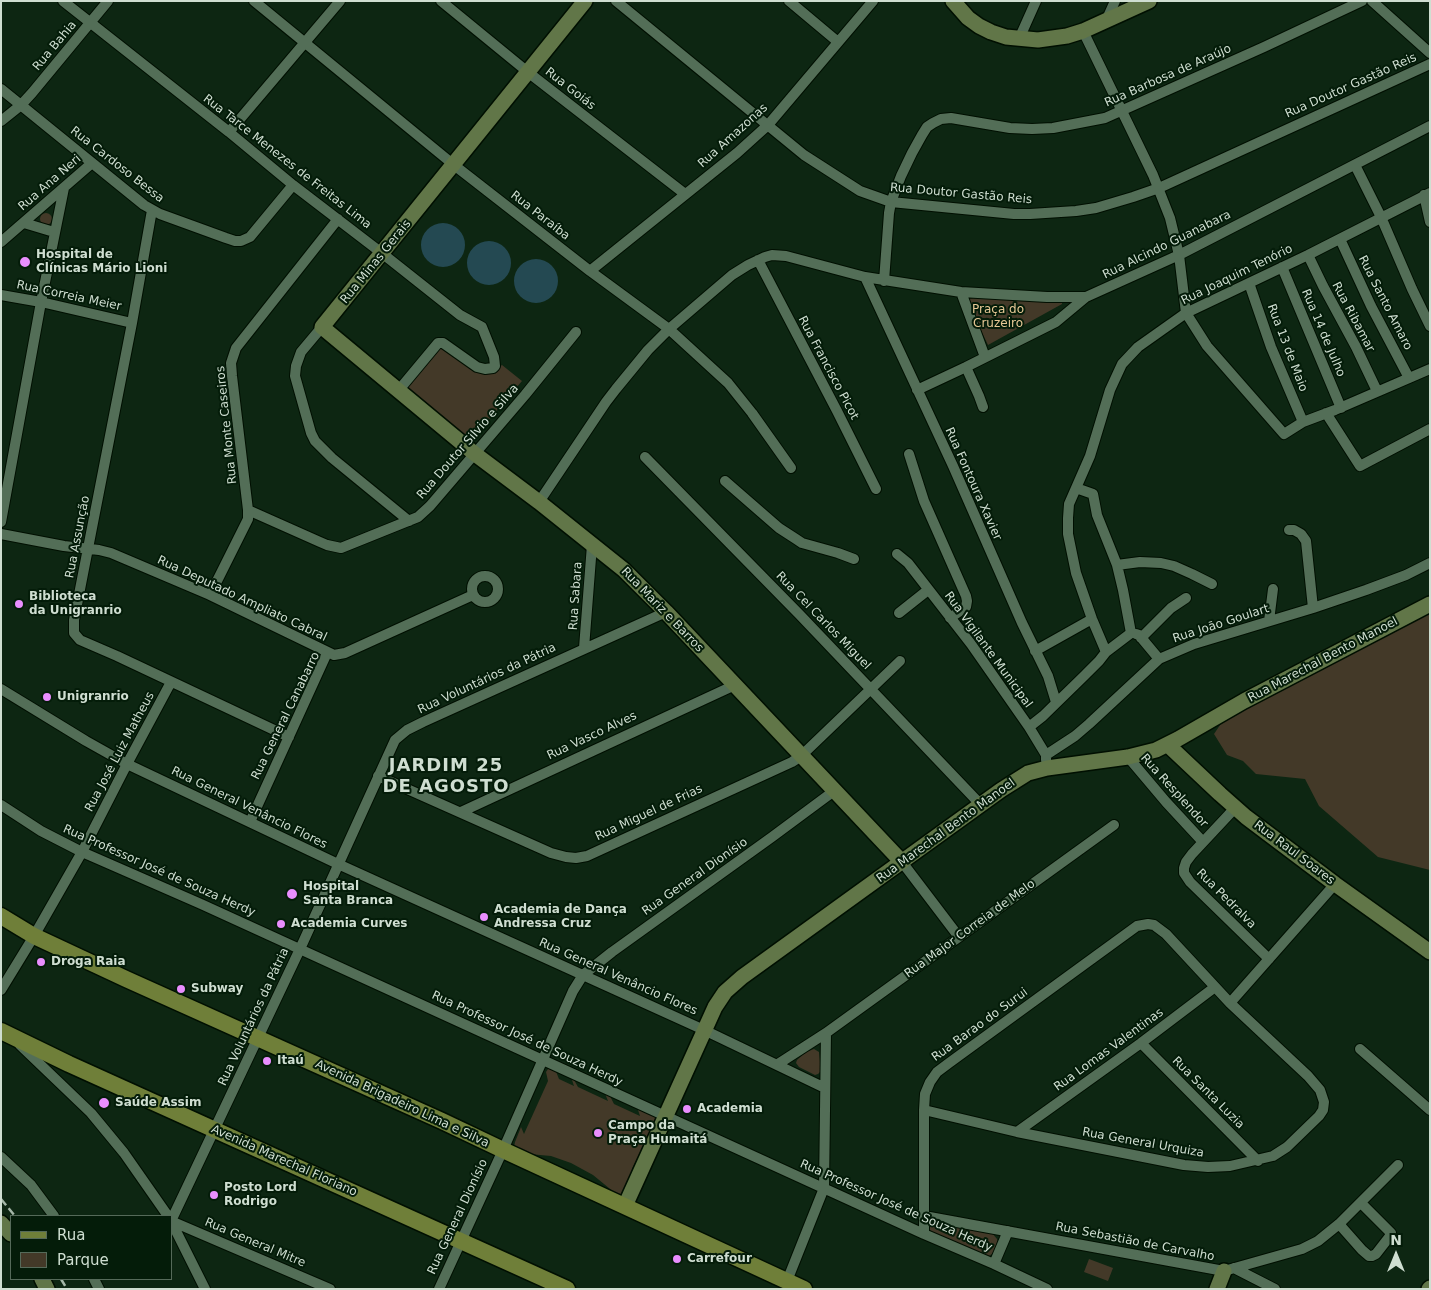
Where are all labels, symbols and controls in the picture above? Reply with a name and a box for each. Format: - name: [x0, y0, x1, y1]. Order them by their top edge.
- street label: Rua Bahia: [30, 18, 80, 74]
- street label: Rua Barbosa de Araújo: [1102, 42, 1234, 110]
- street label: Rua Doutor Gastão Reis: [1283, 50, 1419, 122]
- street label: Rua Goiás: [542, 65, 598, 113]
- street label: Rua Tarce Menezes de Freitas Lima: [200, 92, 374, 232]
- street label: Rua Amazonas: [695, 101, 771, 171]
- street label: Rua Cardoso Bessa: [67, 124, 167, 206]
- street label: Rua Ana Neri: [16, 152, 84, 214]
- street label: Rua Doutor Gastão Reis: [889, 181, 1033, 207]
- street label: Rua Paraíba: [508, 188, 572, 244]
- street label: Rua Alcindo Guanabara: [1101, 208, 1233, 282]
- street label: Rua Minas Gerais: [338, 217, 414, 307]
- street label: Rua Joaquim Tenório: [1179, 242, 1295, 308]
- place label: Hospital de Clínicas Mário Lioni: [36, 248, 167, 276]
- street label: Rua Santo Amaro: [1355, 253, 1415, 353]
- marker: Hospital de Clínicas Mário Lioni: [18, 255, 32, 269]
- street label: Rua Correia Meier: [15, 278, 123, 314]
- street label: Rua Ribamar: [1329, 280, 1377, 354]
- street label: Rua 14 de Julho: [1298, 287, 1348, 379]
- street label: Rua 13 de Maio: [1264, 302, 1310, 394]
- park label: Praça do Cruzeiro: [972, 303, 1024, 331]
- street label: Rua Francisco Picot: [795, 314, 861, 422]
- street label: Rua Monte Caseiros: [214, 365, 240, 485]
- street label: Rua Doutor Silvio e Silva: [414, 382, 522, 502]
- street label: Rua Fontoura Xavier: [942, 425, 1004, 543]
- street label: Rua Assunção: [63, 495, 93, 579]
- street label: Rua Deputado Ampliato Cabral: [155, 553, 329, 645]
- street label: Rua Sabara: [566, 561, 586, 631]
- street label: Rua Mariz e Barros: [618, 565, 706, 655]
- street label: Rua Cel Carlos Miguel: [772, 569, 874, 673]
- street label: Rua Vigilante Municipal: [941, 589, 1035, 711]
- place label: Biblioteca da Unigranrio: [29, 590, 122, 618]
- marker: Biblioteca da Unigranrio: [13, 598, 25, 610]
- street label: Rua Joāo Goulart: [1171, 602, 1271, 646]
- street label: Rua Marechal Bento Manoel: [1246, 614, 1400, 706]
- street label: Rua Voluntários da Pátria: [416, 641, 558, 717]
- street label: Rua General Canabarro: [249, 650, 323, 782]
- place label: Unigranrio: [57, 690, 129, 704]
- street label: Rua José Luiz Matheus: [82, 690, 158, 814]
- marker: Unigranrio: [41, 691, 53, 703]
- street label: Rua Vasco Alves: [545, 709, 639, 763]
- street label: Rua Resplendor: [1137, 751, 1211, 831]
- district label: JARDIM 25 DE AGOSTO: [381, 755, 511, 798]
- street label: Rua General Venâncio Flores: [169, 764, 329, 852]
- street label: Rua Marechal Bento Manoel: [874, 776, 1018, 886]
- street label: Rua Miguel de Frias: [593, 782, 705, 844]
- street label: Rua Raul Soares: [1251, 818, 1337, 888]
- street label: Rua Professor José de Souza Herdy: [61, 822, 257, 920]
- street label: Rua General Dionísio: [639, 835, 751, 919]
- street label: Rua Pedralva: [1193, 866, 1259, 932]
- street label: Rua Major Correia de Melo: [902, 877, 1038, 981]
- place label: Hospital Santa Branca: [303, 880, 393, 908]
- marker: Hospital Santa Branca: [285, 887, 299, 901]
- place label: Academia de Dança Andressa Cruz: [494, 903, 627, 931]
- marker: Academia de Dança Andressa Cruz: [478, 911, 490, 923]
- place label: Academia Curves: [291, 917, 407, 931]
- marker: Academia Curves: [275, 918, 287, 930]
- street label: Rua General Venâncio Flores: [537, 935, 699, 1019]
- street label: Rua Voluntários da Pátria: [216, 946, 292, 1088]
- place label: Droga Raia: [51, 955, 126, 969]
- marker: Droga Raia: [35, 956, 47, 968]
- place label: Subway: [191, 982, 243, 996]
- marker: Subway: [175, 983, 187, 995]
- street label: Rua Barao do Surui: [929, 985, 1031, 1065]
- street label: Rua Professor José de Souza Herdy: [429, 988, 625, 1090]
- street label: Rua Lomas Valentinas: [1051, 1005, 1167, 1095]
- place label: Itaú: [277, 1054, 304, 1068]
- street label: Rua Santa Luzia: [1169, 1054, 1247, 1132]
- marker: Itaú: [261, 1055, 273, 1067]
- street label: Avenida Brigadeiro Lima e Silva: [313, 1057, 491, 1151]
- marker: Saúde Assim: [97, 1096, 111, 1110]
- place label: Saúde Assim: [115, 1096, 201, 1110]
- place label: Academia: [697, 1102, 763, 1116]
- marker: Academia: [681, 1103, 693, 1115]
- place label: Campo da Praça Humaitá: [608, 1119, 707, 1147]
- street label: Avenida Marechal Floriano: [209, 1122, 359, 1200]
- street label: Rua General Urquiza: [1081, 1125, 1205, 1161]
- marker: Campo da Praça Humaitá: [592, 1127, 604, 1139]
- street label: Rua General Dionísio: [425, 1157, 491, 1277]
- street label: Rua Professor José de Souza Herdy: [798, 1157, 994, 1255]
- place label: Posto Lord Rodrigo: [224, 1181, 297, 1209]
- marker: Posto Lord Rodrigo: [208, 1189, 220, 1201]
- legend: [10, 1215, 172, 1280]
- street label: Rua General Mitre: [202, 1215, 308, 1271]
- street label: Rua Sebastião de Carvalho: [1054, 1220, 1216, 1264]
- text: Rua: [57, 1226, 85, 1244]
- north arrow: [1371, 1230, 1421, 1280]
- text: N: [1390, 1232, 1402, 1248]
- text: Parque: [57, 1251, 109, 1269]
- place label: Carrefour: [687, 1252, 752, 1266]
- marker: Carrefour: [671, 1253, 683, 1265]

